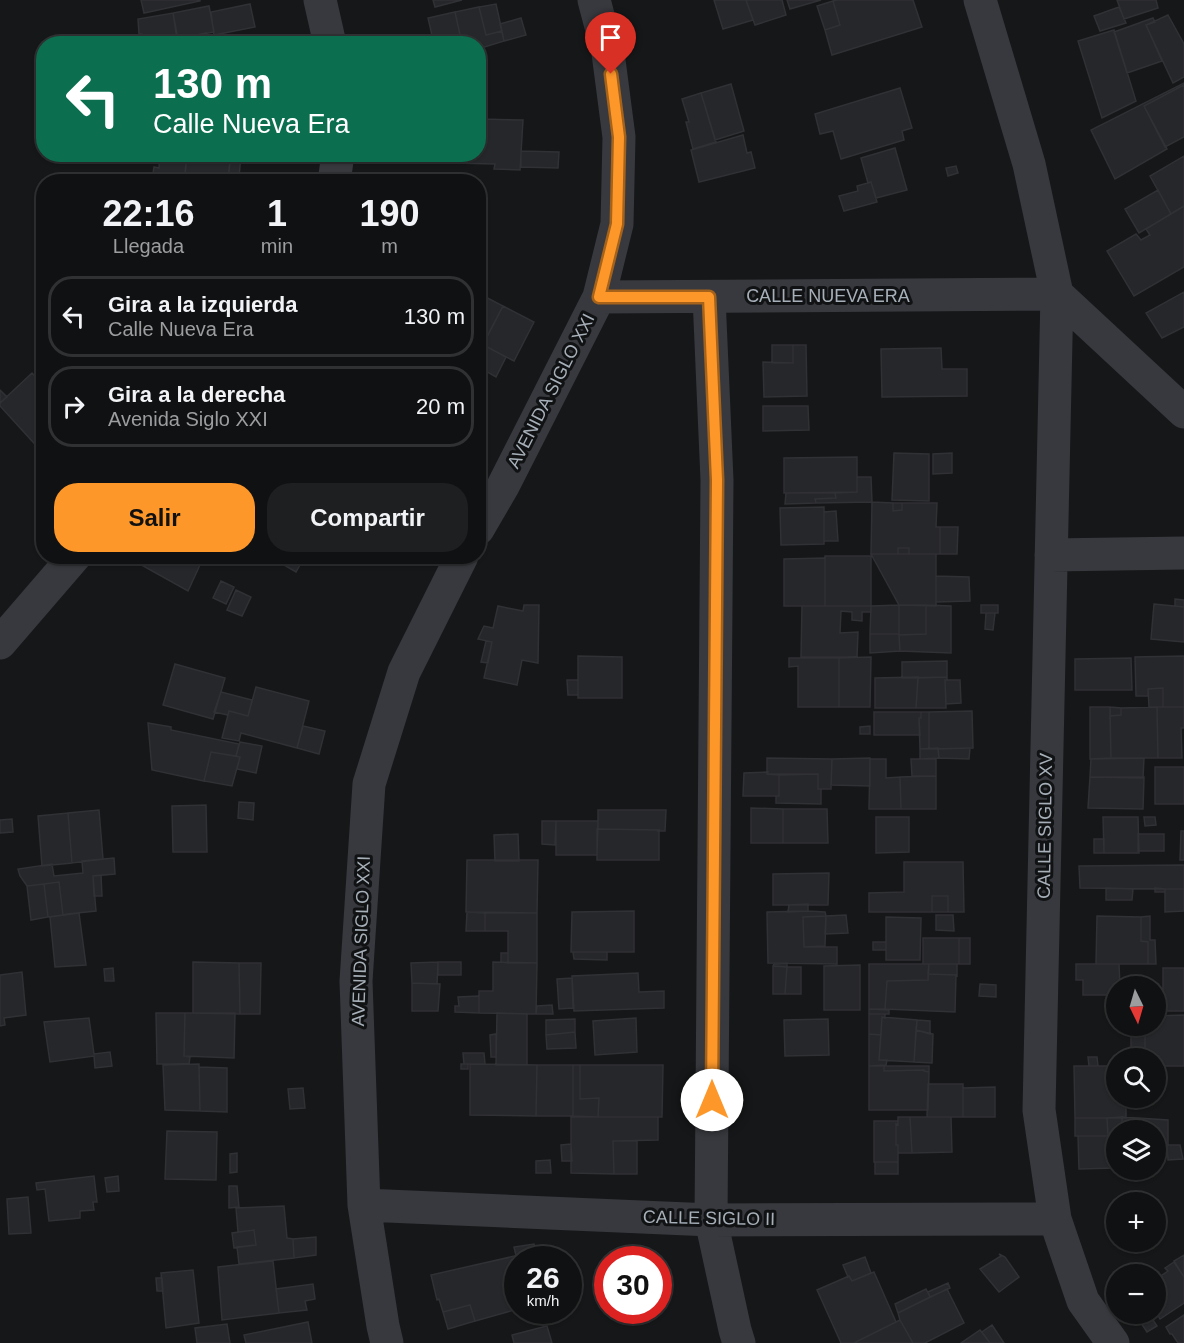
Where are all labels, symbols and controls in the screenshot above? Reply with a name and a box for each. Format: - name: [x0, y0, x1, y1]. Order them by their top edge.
- pin: [585, 12, 636, 74]
- icon: arrive: [594, 21, 627, 54]
- icon: left: [54, 60, 132, 138]
- text: 130 m: [153, 60, 272, 107]
- text: Calle Nueva Era: [153, 109, 350, 139]
- text: 22:16: [102, 193, 194, 234]
- text: 1: [267, 193, 287, 234]
- text: 190: [359, 193, 420, 234]
- text: Llegada: [113, 235, 184, 257]
- text: min: [261, 235, 293, 257]
- text: m: [381, 235, 398, 257]
- street label: CALLE NUEVA ERA: [746, 286, 910, 306]
- text: Gira a la izquierda: [108, 292, 298, 317]
- icon: left: [57, 300, 90, 333]
- text: 130 m: [404, 304, 465, 329]
- street label: AVENIDA SIGLO XXI: [503, 310, 599, 472]
- text: Calle Nueva Era: [108, 318, 254, 340]
- text: Gira a la derecha: [108, 382, 285, 407]
- icon: right: [57, 390, 90, 423]
- text: 20 m: [416, 394, 465, 419]
- text: Avenida Siglo XXI: [108, 408, 268, 430]
- button: Salir: [54, 483, 255, 552]
- button: Compartir: [267, 483, 468, 552]
- street label: CALLE SIGLO XV: [1034, 753, 1056, 899]
- street label: AVENIDA SIGLO XXI: [348, 855, 374, 1027]
- north arrow: [1106, 976, 1166, 1036]
- map controls: [1106, 976, 1166, 1324]
- button: search: [1106, 1048, 1166, 1108]
- position arrow: [680, 1068, 744, 1132]
- button: layers: [1106, 1120, 1166, 1180]
- button: +: [1106, 1192, 1166, 1252]
- street label: CALLE SIGLO II: [643, 1207, 775, 1229]
- speed limit sign: 30: [594, 1246, 672, 1324]
- text: 26: [526, 1261, 560, 1294]
- button: −: [1106, 1264, 1166, 1324]
- text: km/h: [527, 1292, 559, 1309]

